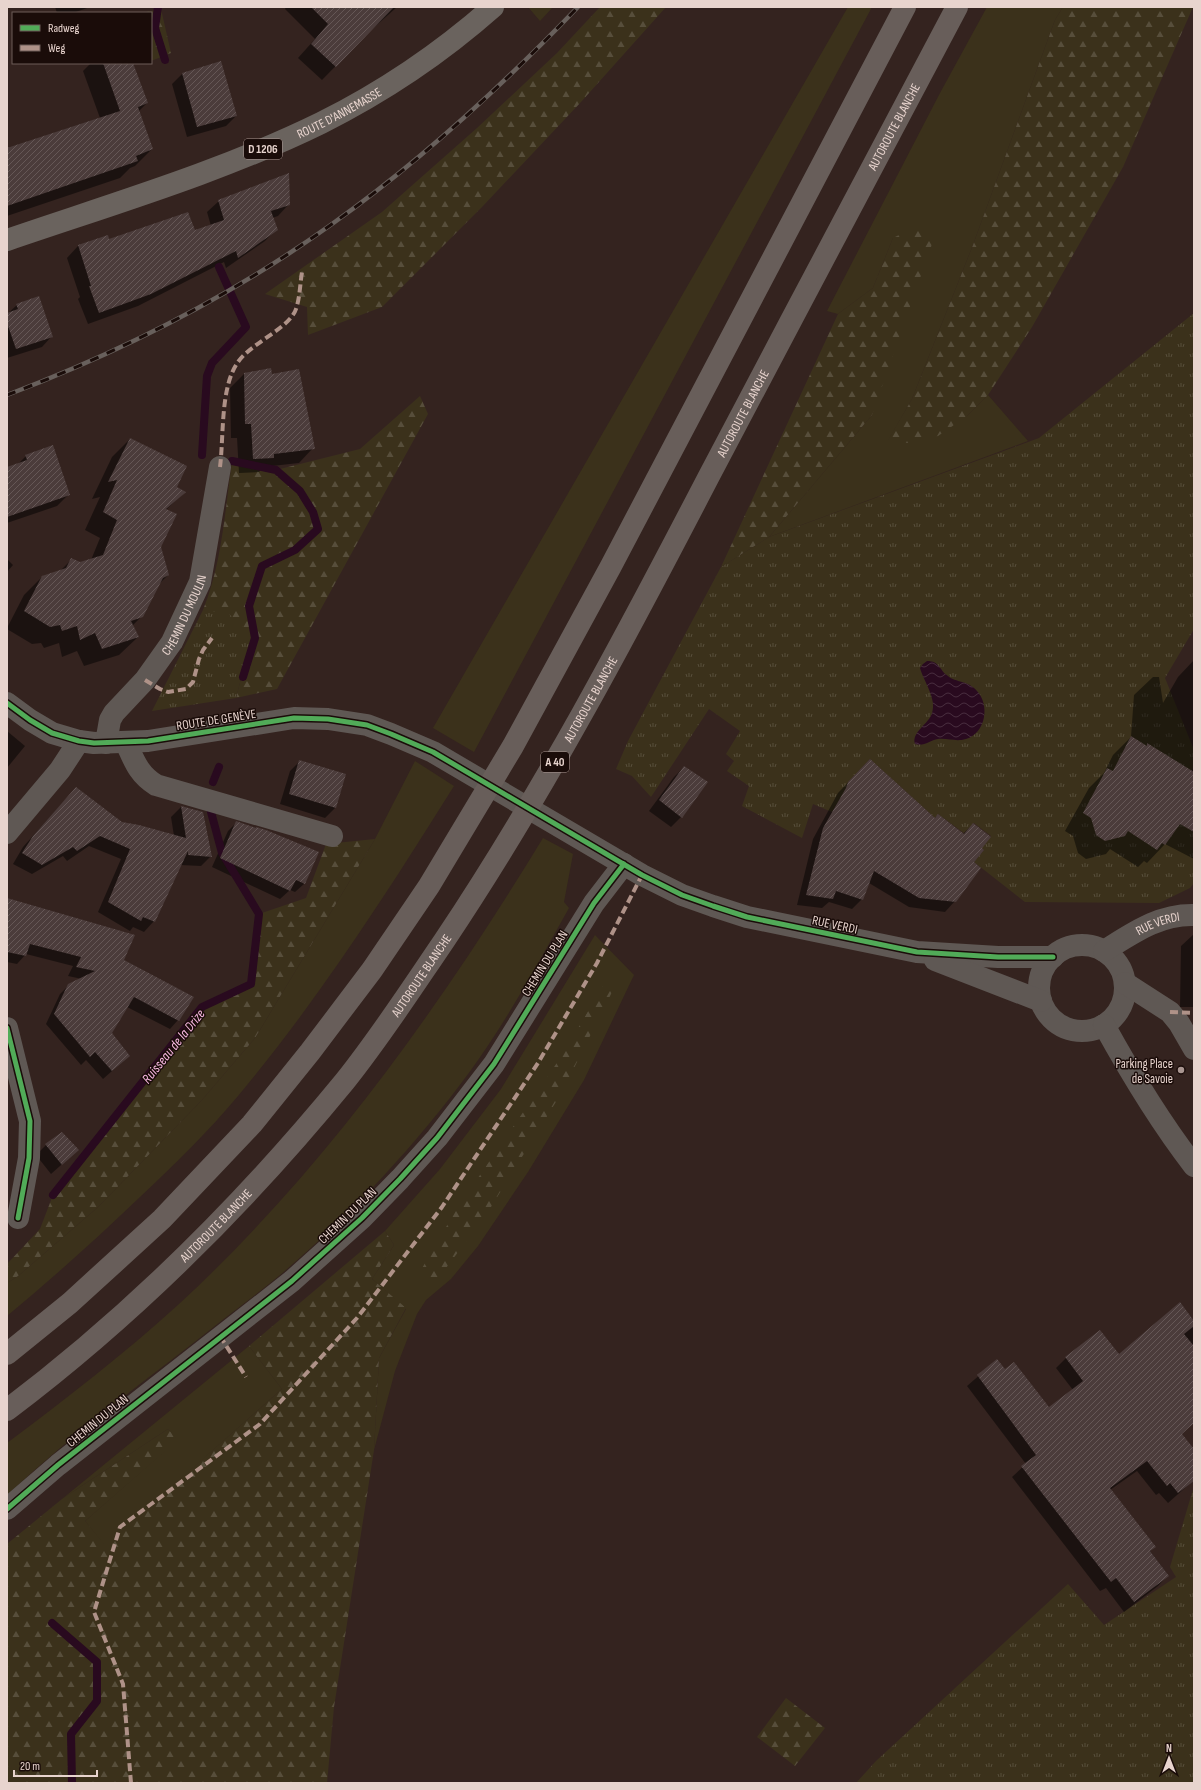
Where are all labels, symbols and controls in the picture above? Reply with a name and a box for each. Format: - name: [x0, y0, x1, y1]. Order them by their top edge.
- legend: [12, 12, 152, 64]
- text: Radweg: [48, 21, 80, 36]
- text: Weg: [48, 41, 65, 56]
- street label: AUTOROUTE BLANCHE: [864, 81, 924, 174]
- street label: ROUTE D'ANNEMASSE: [294, 84, 385, 142]
- road number: D 1206: [244, 139, 282, 159]
- street label: AUTOROUTE BLANCHE: [713, 367, 773, 461]
- street label: CHEMIN DU MOULIN: [158, 574, 210, 658]
- street label: AUTOROUTE BLANCHE: [560, 654, 621, 746]
- street label: ROUTE DE GENÈVE: [175, 706, 257, 734]
- road number: A 40: [541, 752, 569, 772]
- street label: RUE VERDI: [1133, 909, 1181, 939]
- street label: RUE VERDI: [811, 912, 859, 938]
- street label: CHEMIN DU PLAN: [518, 928, 571, 999]
- street label: AUTOROUTE BLANCHE: [387, 931, 455, 1021]
- water label: Ruisseau de la Drize: [138, 1005, 209, 1087]
- place label: Parking Place de Savoie: [1115, 1056, 1173, 1087]
- marker: Parking Place de Savoie: [1176, 1065, 1186, 1075]
- street label: CHEMIN DU PLAN: [315, 1184, 380, 1247]
- street label: AUTOROUTE BLANCHE: [176, 1186, 256, 1267]
- street label: CHEMIN DU PLAN: [64, 1391, 132, 1451]
- north arrow: [1149, 1738, 1189, 1778]
- text: N: [1166, 1742, 1172, 1755]
- scale bar: [14, 1752, 97, 1778]
- text: 20 m: [20, 1759, 40, 1774]

